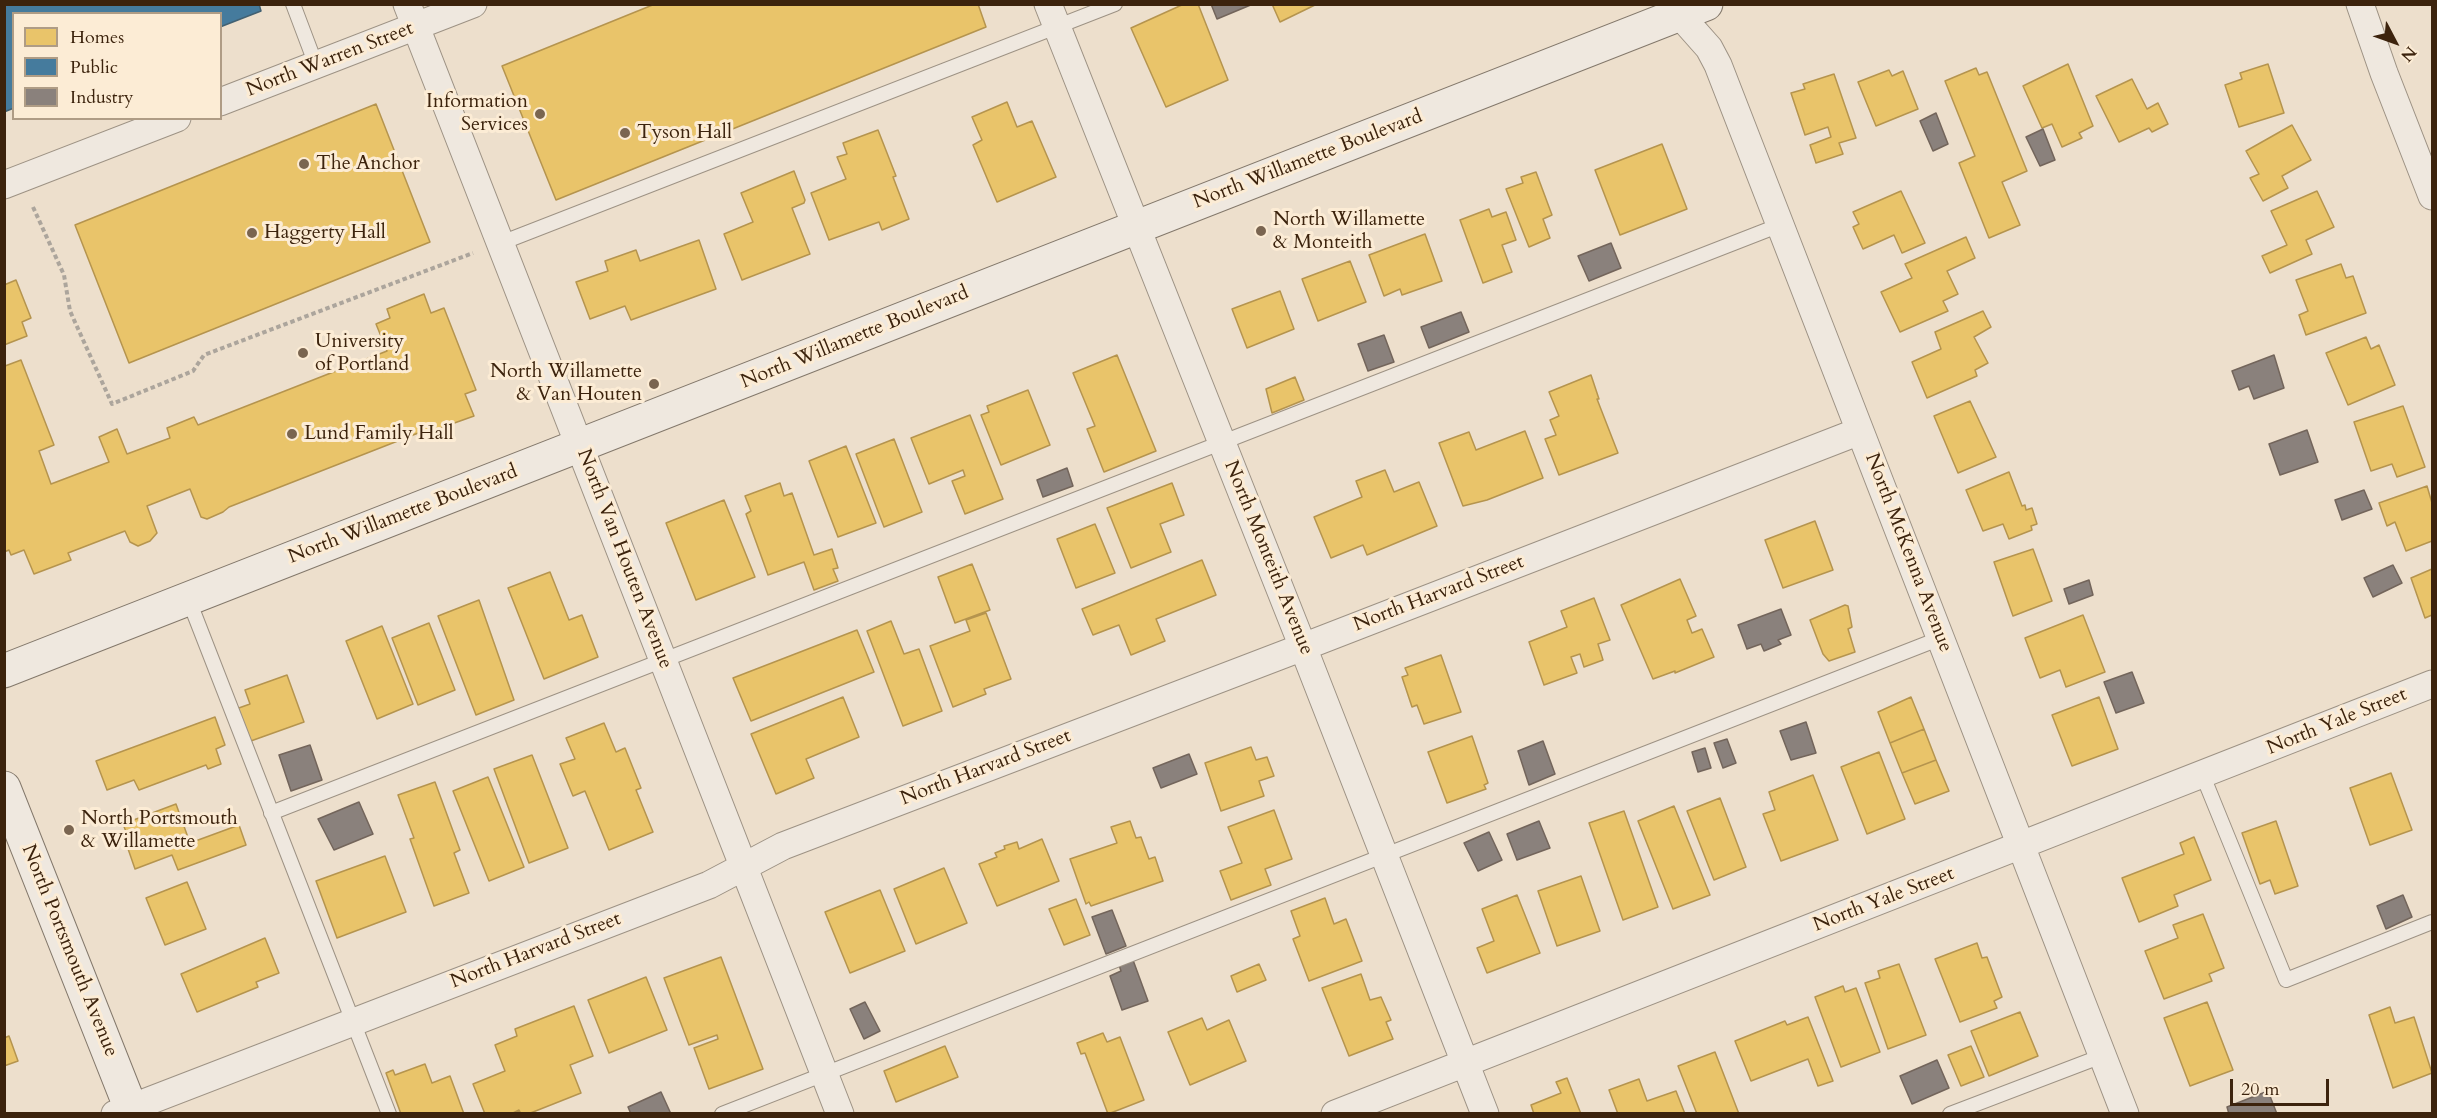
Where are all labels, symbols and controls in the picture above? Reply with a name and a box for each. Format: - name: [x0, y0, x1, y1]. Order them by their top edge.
- legend: [12, 12, 222, 120]
- north arrow: [2365, 12, 2425, 72]
- street label: North Warren Street: [243, 17, 417, 103]
- text: Homes: [70, 25, 124, 50]
- text: N: [2396, 41, 2421, 66]
- text: Public: [70, 55, 118, 80]
- text: Industry: [70, 85, 134, 110]
- place label: Information Services: [426, 90, 528, 137]
- street label: North Willamette Boulevard: [1190, 105, 1426, 215]
- marker: Information Services: [533, 107, 547, 121]
- place label: Tyson Hall: [637, 121, 732, 145]
- marker: Tyson Hall: [618, 126, 632, 140]
- place label: The Anchor: [316, 152, 420, 176]
- marker: The Anchor: [297, 157, 311, 171]
- place label: North Willamette & Monteith: [1273, 208, 1425, 255]
- place label: Haggerty Hall: [264, 221, 386, 245]
- marker: North Willamette & Monteith: [1254, 224, 1268, 238]
- marker: Haggerty Hall: [245, 226, 259, 240]
- street label: North Willamette Boulevard: [738, 281, 972, 395]
- place label: University of Portland: [315, 330, 409, 377]
- marker: University of Portland: [296, 346, 310, 360]
- place label: North Willamette & Van Houten: [490, 360, 642, 407]
- marker: North Willamette & Van Houten: [647, 377, 661, 391]
- place label: Lund Family Hall: [304, 422, 454, 446]
- marker: Lund Family Hall: [285, 427, 299, 441]
- street label: North Van Houten Avenue: [571, 446, 677, 672]
- street label: North McKenna Avenue: [1859, 450, 1957, 656]
- street label: North Monteith Avenue: [1218, 457, 1318, 659]
- street label: North Willamette Boulevard: [285, 460, 521, 570]
- street label: North Harvard Street: [1350, 550, 1528, 638]
- street label: North Yale Street: [2263, 683, 2411, 761]
- street label: North Harvard Street: [897, 724, 1075, 812]
- place label: North Portsmouth & Willamette: [81, 807, 238, 854]
- marker: North Portsmouth & Willamette: [62, 823, 76, 837]
- street label: North Portsmouth Avenue: [15, 841, 123, 1061]
- street label: North Yale Street: [1810, 862, 1958, 938]
- street label: North Harvard Street: [447, 907, 625, 995]
- scale bar: [2233, 1067, 2332, 1105]
- text: 20 m: [2241, 1077, 2280, 1102]

